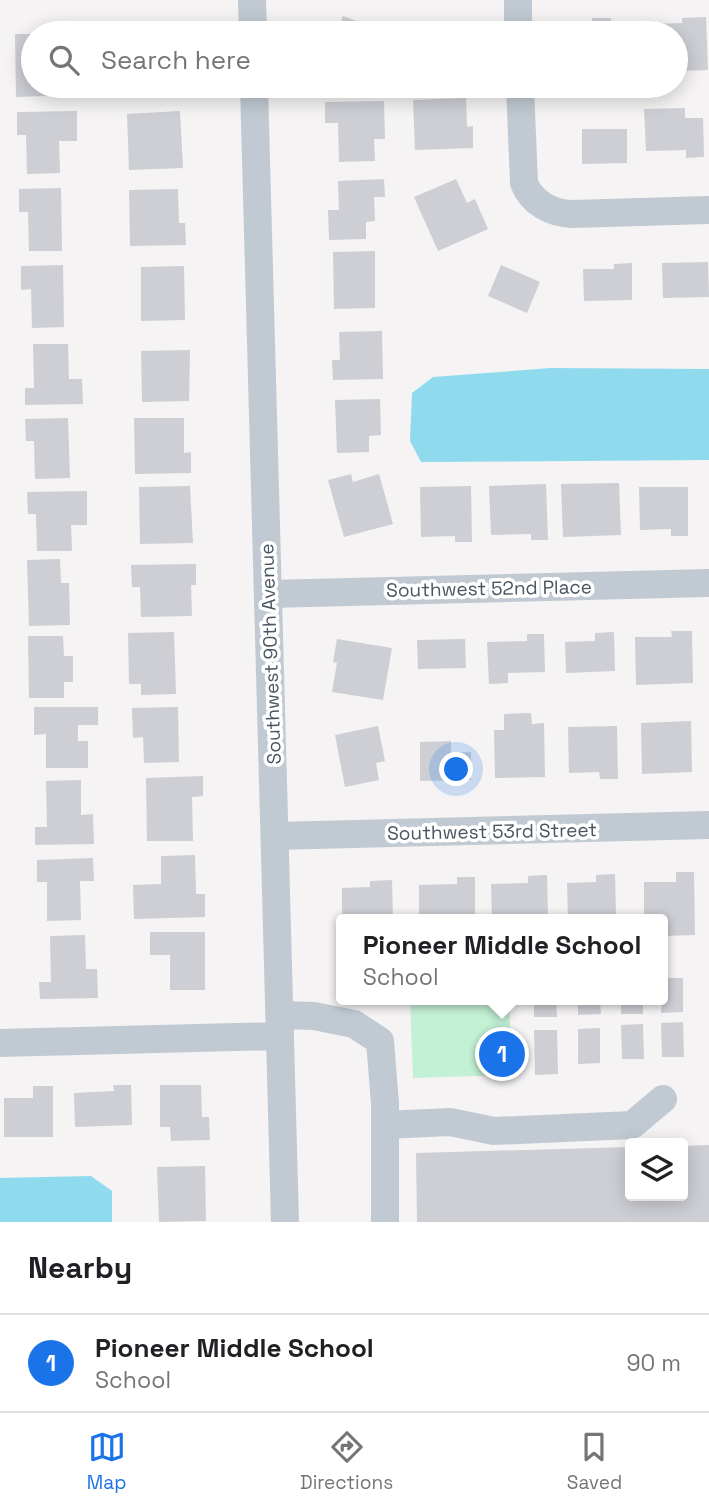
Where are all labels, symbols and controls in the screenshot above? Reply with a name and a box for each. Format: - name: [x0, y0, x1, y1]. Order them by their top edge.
- search box: [21, 21, 688, 98]
- icon: search: [45, 41, 83, 79]
- text: Search here: [101, 43, 251, 77]
- street label: Southwest 90th Avenue: [254, 543, 287, 765]
- street label: Southwest 52nd Place: [386, 574, 592, 603]
- your location: [439, 752, 473, 786]
- street label: Southwest 53rd Street: [387, 817, 597, 846]
- popup: [336, 914, 668, 1005]
- text: Pioneer Middle School: [363, 928, 641, 962]
- text: School: [363, 962, 439, 992]
- pin: 1: [479, 1028, 525, 1080]
- map controls: [625, 1138, 688, 1201]
- button: layers: [625, 1138, 688, 1201]
- text: Nearby: [28, 1248, 132, 1287]
- text: Pioneer Middle School: [95, 1331, 374, 1365]
- text: 1: [46, 1348, 56, 1378]
- text: 90 m: [626, 1348, 681, 1378]
- text: School: [95, 1365, 171, 1395]
- tab: Map: [87, 1428, 126, 1495]
- tab: Directions: [300, 1428, 393, 1495]
- tab: Saved: [567, 1428, 622, 1495]

